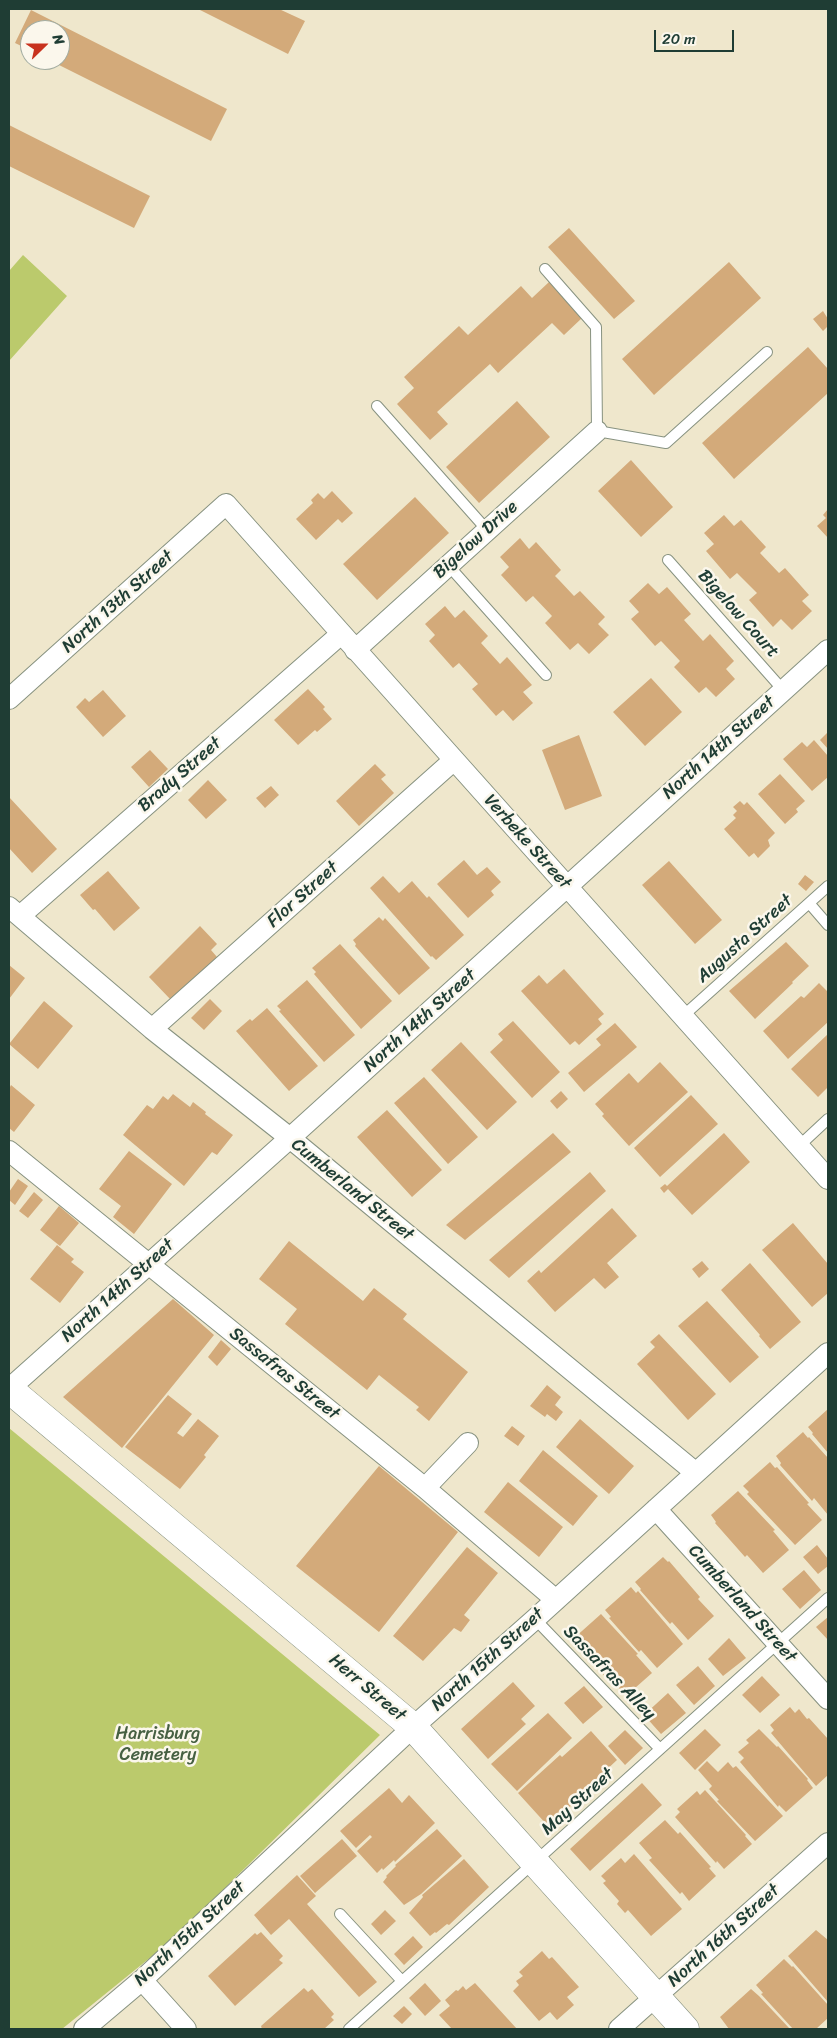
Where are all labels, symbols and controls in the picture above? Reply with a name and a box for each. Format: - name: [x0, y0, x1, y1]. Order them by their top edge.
- north arrow: [20, 20, 70, 70]
- scale bar: [657, 20, 737, 52]
- text: 20 m: [662, 26, 696, 52]
- text: N: [45, 30, 72, 49]
- street label: Bigelow Drive: [429, 496, 523, 584]
- street label: North 13th Street: [58, 546, 178, 658]
- street label: Bigelow Court: [693, 565, 783, 663]
- street label: North 14th Street: [658, 692, 780, 804]
- street label: Brady Street: [134, 733, 226, 817]
- street label: Verbeke Street: [479, 790, 575, 894]
- street label: Flor Street: [263, 857, 343, 933]
- street label: Augusta Street: [693, 890, 797, 988]
- street label: North 14th Street: [359, 965, 481, 1077]
- street label: Cumberland Street: [286, 1134, 418, 1246]
- street label: North 14th Street: [57, 1235, 179, 1347]
- street label: Sassafras Street: [225, 1323, 343, 1425]
- street label: Cumberland Street: [683, 1541, 801, 1667]
- street label: North 15th Street: [427, 1604, 549, 1716]
- street label: Sassafras Alley: [558, 1621, 660, 1725]
- street label: Herr Street: [324, 1650, 410, 1726]
- park label: Harrisburg Cemetery: [116, 1723, 200, 1766]
- street label: May Street: [537, 1764, 619, 1840]
- street label: North 15th Street: [130, 1877, 250, 1991]
- street label: North 16th Street: [664, 1880, 784, 1992]

